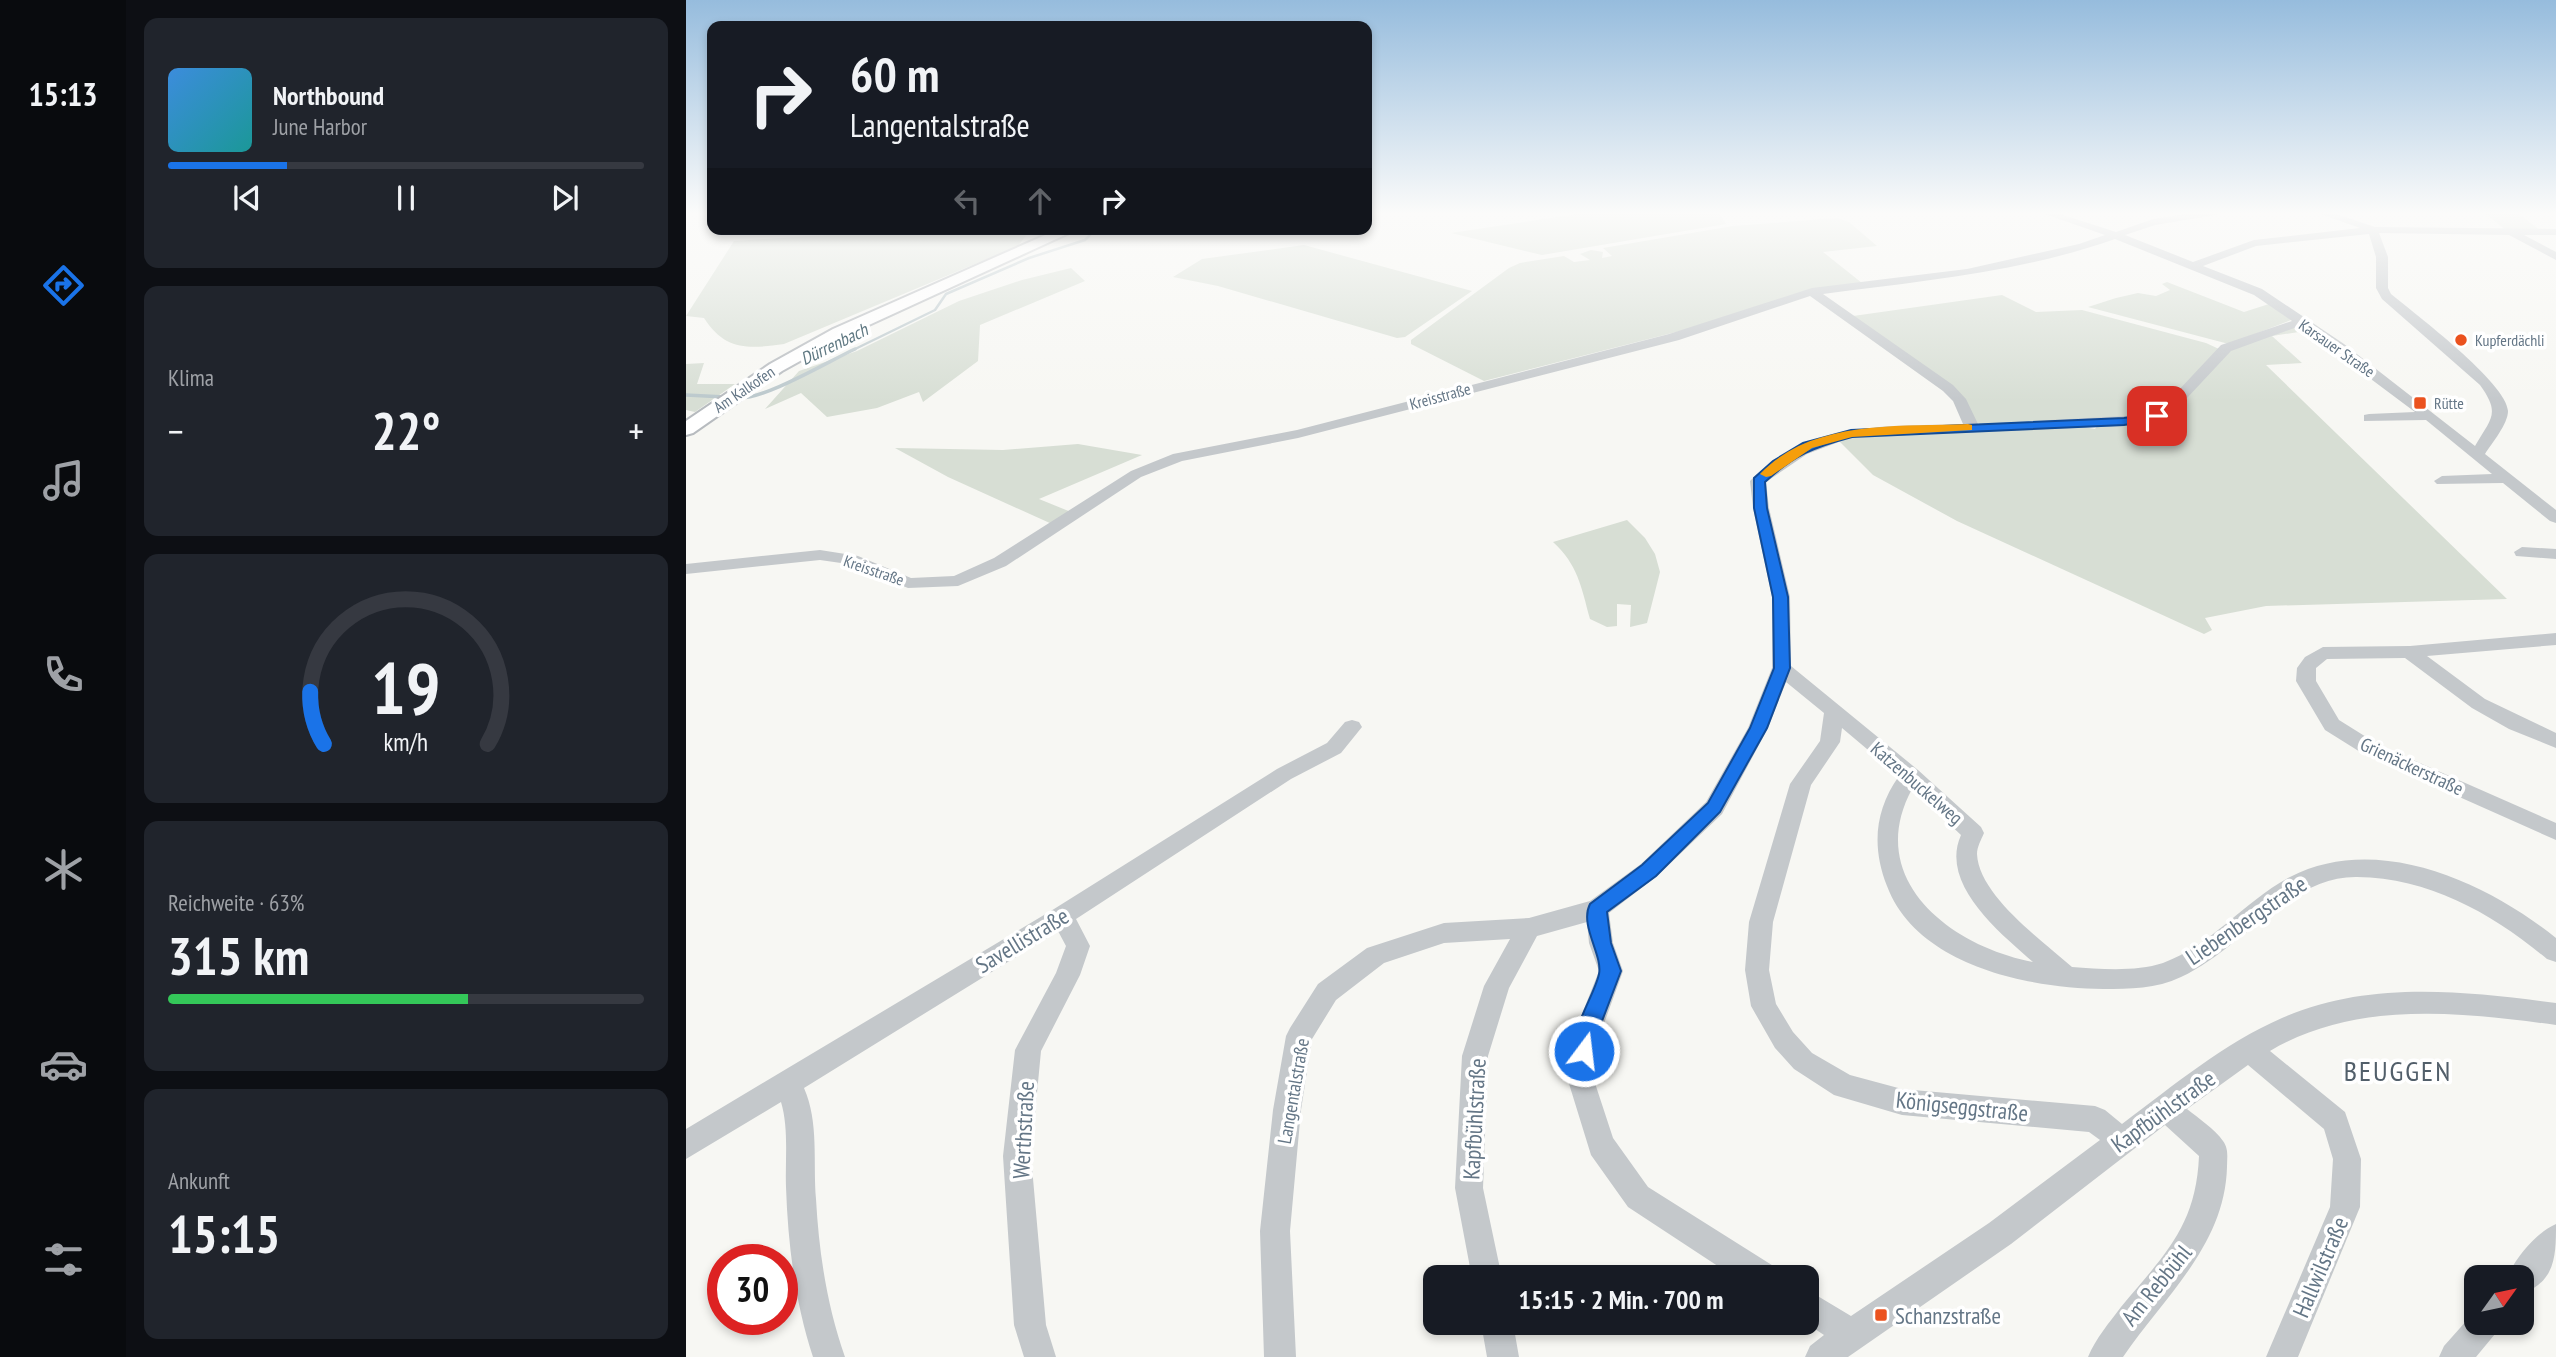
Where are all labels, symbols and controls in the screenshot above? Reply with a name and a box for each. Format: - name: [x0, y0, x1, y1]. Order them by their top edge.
- text: 60 m: [850, 42, 939, 106]
- icon: right: [735, 49, 826, 140]
- text: 15:13: [28, 73, 98, 115]
- text: Northbound: [273, 79, 384, 112]
- text: Langentalstraße: [850, 104, 1030, 146]
- text: June Harbor: [273, 112, 367, 141]
- icon: previous: [228, 179, 266, 217]
- icon: pause: [387, 179, 425, 217]
- icon: next: [546, 179, 584, 217]
- icon: left: [948, 182, 986, 220]
- icon: ahead: [1021, 182, 1059, 220]
- icon: right: [1094, 182, 1132, 220]
- icon: directions: [39, 261, 88, 310]
- street label: Karsauer Straße: [2295, 315, 2379, 381]
- water label: Dürrenbach: [797, 317, 872, 370]
- place label: Kupferdächli: [2475, 330, 2545, 350]
- marker: Kupferdächli: [2453, 332, 2469, 348]
- street label: Am Kalkofen: [710, 361, 778, 417]
- text: Klima: [168, 363, 214, 392]
- street label: Kreisstraße: [1407, 378, 1473, 414]
- pin: [2127, 386, 2187, 446]
- place label: Rütte: [2434, 393, 2464, 413]
- marker: Rütte: [2412, 395, 2428, 411]
- text: 22°: [372, 397, 440, 464]
- icon: arrive: [2138, 397, 2176, 435]
- text: −: [168, 406, 184, 455]
- text: +: [628, 406, 644, 455]
- icon: music: [39, 456, 88, 505]
- street label: Kreisstraße: [841, 550, 907, 590]
- text: 19: [371, 641, 441, 735]
- icon: phone: [39, 650, 88, 699]
- text: km/h: [384, 726, 428, 758]
- street label: Grienäckerstraße: [2357, 732, 2468, 800]
- street label: Katzenbuckelweg: [1866, 736, 1968, 830]
- icon: climate: [39, 845, 88, 894]
- street label: Liebenbergstraße: [2180, 869, 2312, 971]
- text: Reichweite · 63%: [168, 888, 304, 917]
- street label: Savellistraße: [970, 901, 1074, 979]
- text: 315 km: [168, 922, 309, 989]
- position arrow: [1547, 1014, 1621, 1088]
- street label: Langentalstraße: [1272, 1036, 1314, 1146]
- icon: car: [39, 1040, 88, 1089]
- district label: BEUGGEN: [2344, 1052, 2452, 1089]
- street label: Kapfbühlstraße: [1456, 1058, 1492, 1180]
- street label: Kapfbühlstraße: [2105, 1064, 2221, 1158]
- street label: Werthstraße: [1006, 1080, 1040, 1180]
- street label: Königseggstraße: [1895, 1085, 2029, 1127]
- text: Ankunft: [168, 1166, 230, 1195]
- text: 15:15: [168, 1200, 280, 1267]
- street label: Hallwilstraße: [2286, 1212, 2354, 1322]
- icon: filters: [39, 1235, 88, 1284]
- street label: Am Rebbühl: [2115, 1238, 2198, 1331]
- speed limit sign: 30: [707, 1244, 798, 1335]
- north arrow: [2464, 1265, 2534, 1335]
- map controls: [2464, 1265, 2534, 1335]
- text: 15:15 · 2 Min. · 700 m: [1519, 1283, 1723, 1316]
- place label: Schanzstraße: [1895, 1301, 2001, 1330]
- marker: Schanzstraße: [1873, 1307, 1889, 1323]

